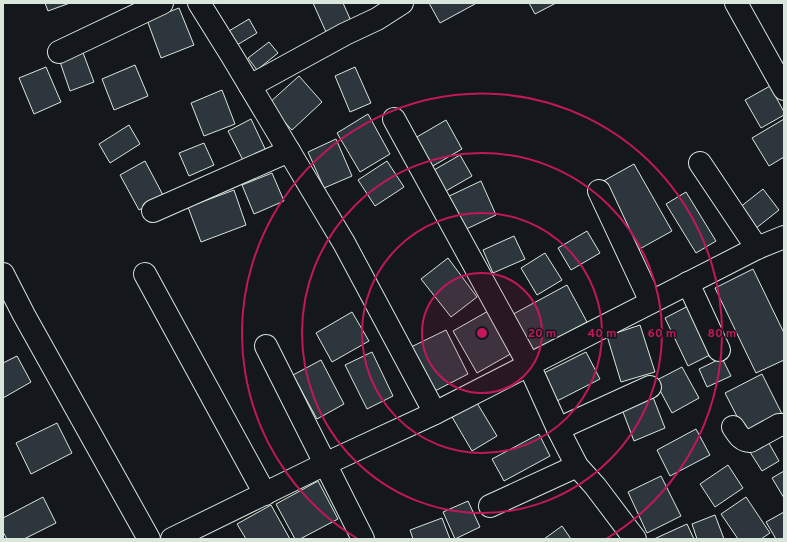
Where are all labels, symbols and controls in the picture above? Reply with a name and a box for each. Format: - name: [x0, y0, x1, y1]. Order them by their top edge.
- centre of rings: [475, 326, 489, 340]
- text: 20 m: [528, 326, 556, 342]
- text: 40 m: [587, 326, 617, 342]
- text: 60 m: [648, 326, 676, 342]
- text: 80 m: [708, 326, 736, 342]

